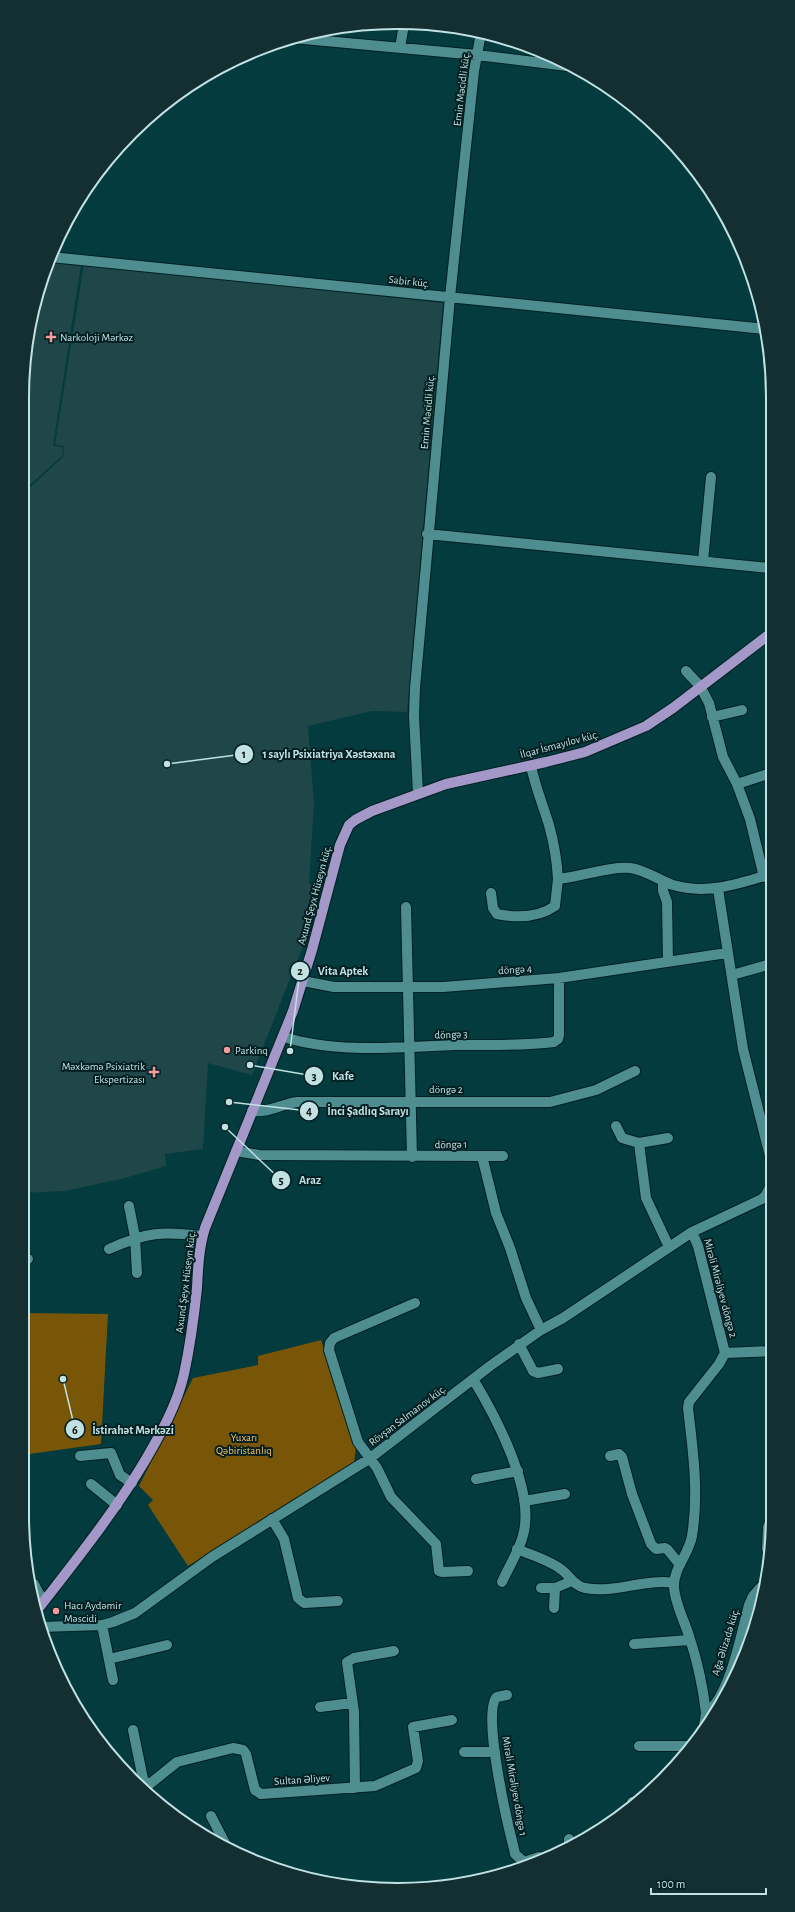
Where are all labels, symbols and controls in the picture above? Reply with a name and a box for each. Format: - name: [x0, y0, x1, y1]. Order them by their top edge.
- street label: Emin Məcidli küç.: [451, 51, 472, 127]
- street label: Sabir küç.: [388, 274, 430, 289]
- marker: Narkoloji Mərkəz: [45, 331, 57, 343]
- place label: Narkoloji Mərkəz: [60, 332, 133, 343]
- street label: Emin Məcidli küç.: [419, 374, 436, 450]
- street label: İlqar İsmayılov küç.: [519, 729, 600, 760]
- callout: 1 saylı Psixiatriya Xəstəxana: [234, 742, 403, 766]
- text: 1: [242, 748, 246, 760]
- text: 1 saylı Psixiatriya Xəstəxana: [262, 748, 396, 761]
- street label: Axund Şeyx Hüseyn küç.: [296, 844, 333, 946]
- callout: Vita Aptek: [290, 959, 377, 983]
- street label: döngə 4: [498, 963, 532, 976]
- text: 2: [297, 965, 303, 977]
- text: Vita Aptek: [318, 965, 368, 977]
- street label: döngə 3: [434, 1028, 468, 1041]
- marker: Parkinq: [222, 1045, 232, 1055]
- place label: Parkinq: [235, 1045, 268, 1056]
- place label: Məxkəmə Psixiatrik Ekspertizası: [62, 1061, 145, 1085]
- callout: Kafe: [304, 1064, 362, 1088]
- marker: Məxkəmə Psixiatrik Ekspertizası: [148, 1066, 160, 1078]
- text: 3: [311, 1070, 317, 1082]
- text: Kafe: [332, 1070, 354, 1082]
- street label: döngə 2: [429, 1084, 463, 1095]
- callout: İnci Şadlıq Sarayı: [299, 1099, 417, 1123]
- text: İnci Şadlıq Sarayı: [327, 1104, 409, 1118]
- text: 4: [306, 1105, 312, 1117]
- street label: döngə 1: [435, 1139, 467, 1150]
- callout: Araz: [271, 1168, 329, 1192]
- text: 5: [278, 1174, 284, 1186]
- text: Araz: [299, 1174, 321, 1186]
- street label: Axund Şeyx Hüseyn küç.: [174, 1230, 197, 1334]
- street label: Mirəli Mirəliyev döngə 2: [702, 1237, 739, 1339]
- street label: Rövşən Salmanov küç.: [367, 1383, 448, 1448]
- callout: İstirahət Mərkəzi: [65, 1417, 182, 1441]
- text: İstirahət Mərkəzi: [92, 1423, 174, 1436]
- text: 6: [72, 1424, 78, 1436]
- park label: Yuxarı Qəbiristanlıq: [216, 1432, 272, 1456]
- place label: Hacı Aydəmir Məscidi: [64, 1600, 122, 1624]
- marker: Hacı Aydəmir Məscidi: [51, 1606, 61, 1616]
- street label: Ağa Əlizadə küç.: [710, 1607, 741, 1677]
- street label: Mirəli Mirəliyev döngə 1: [500, 1735, 529, 1837]
- street label: Sultan Əliyev: [274, 1772, 331, 1787]
- scale bar: [651, 1870, 766, 1896]
- text: 100 m: [657, 1878, 685, 1890]

